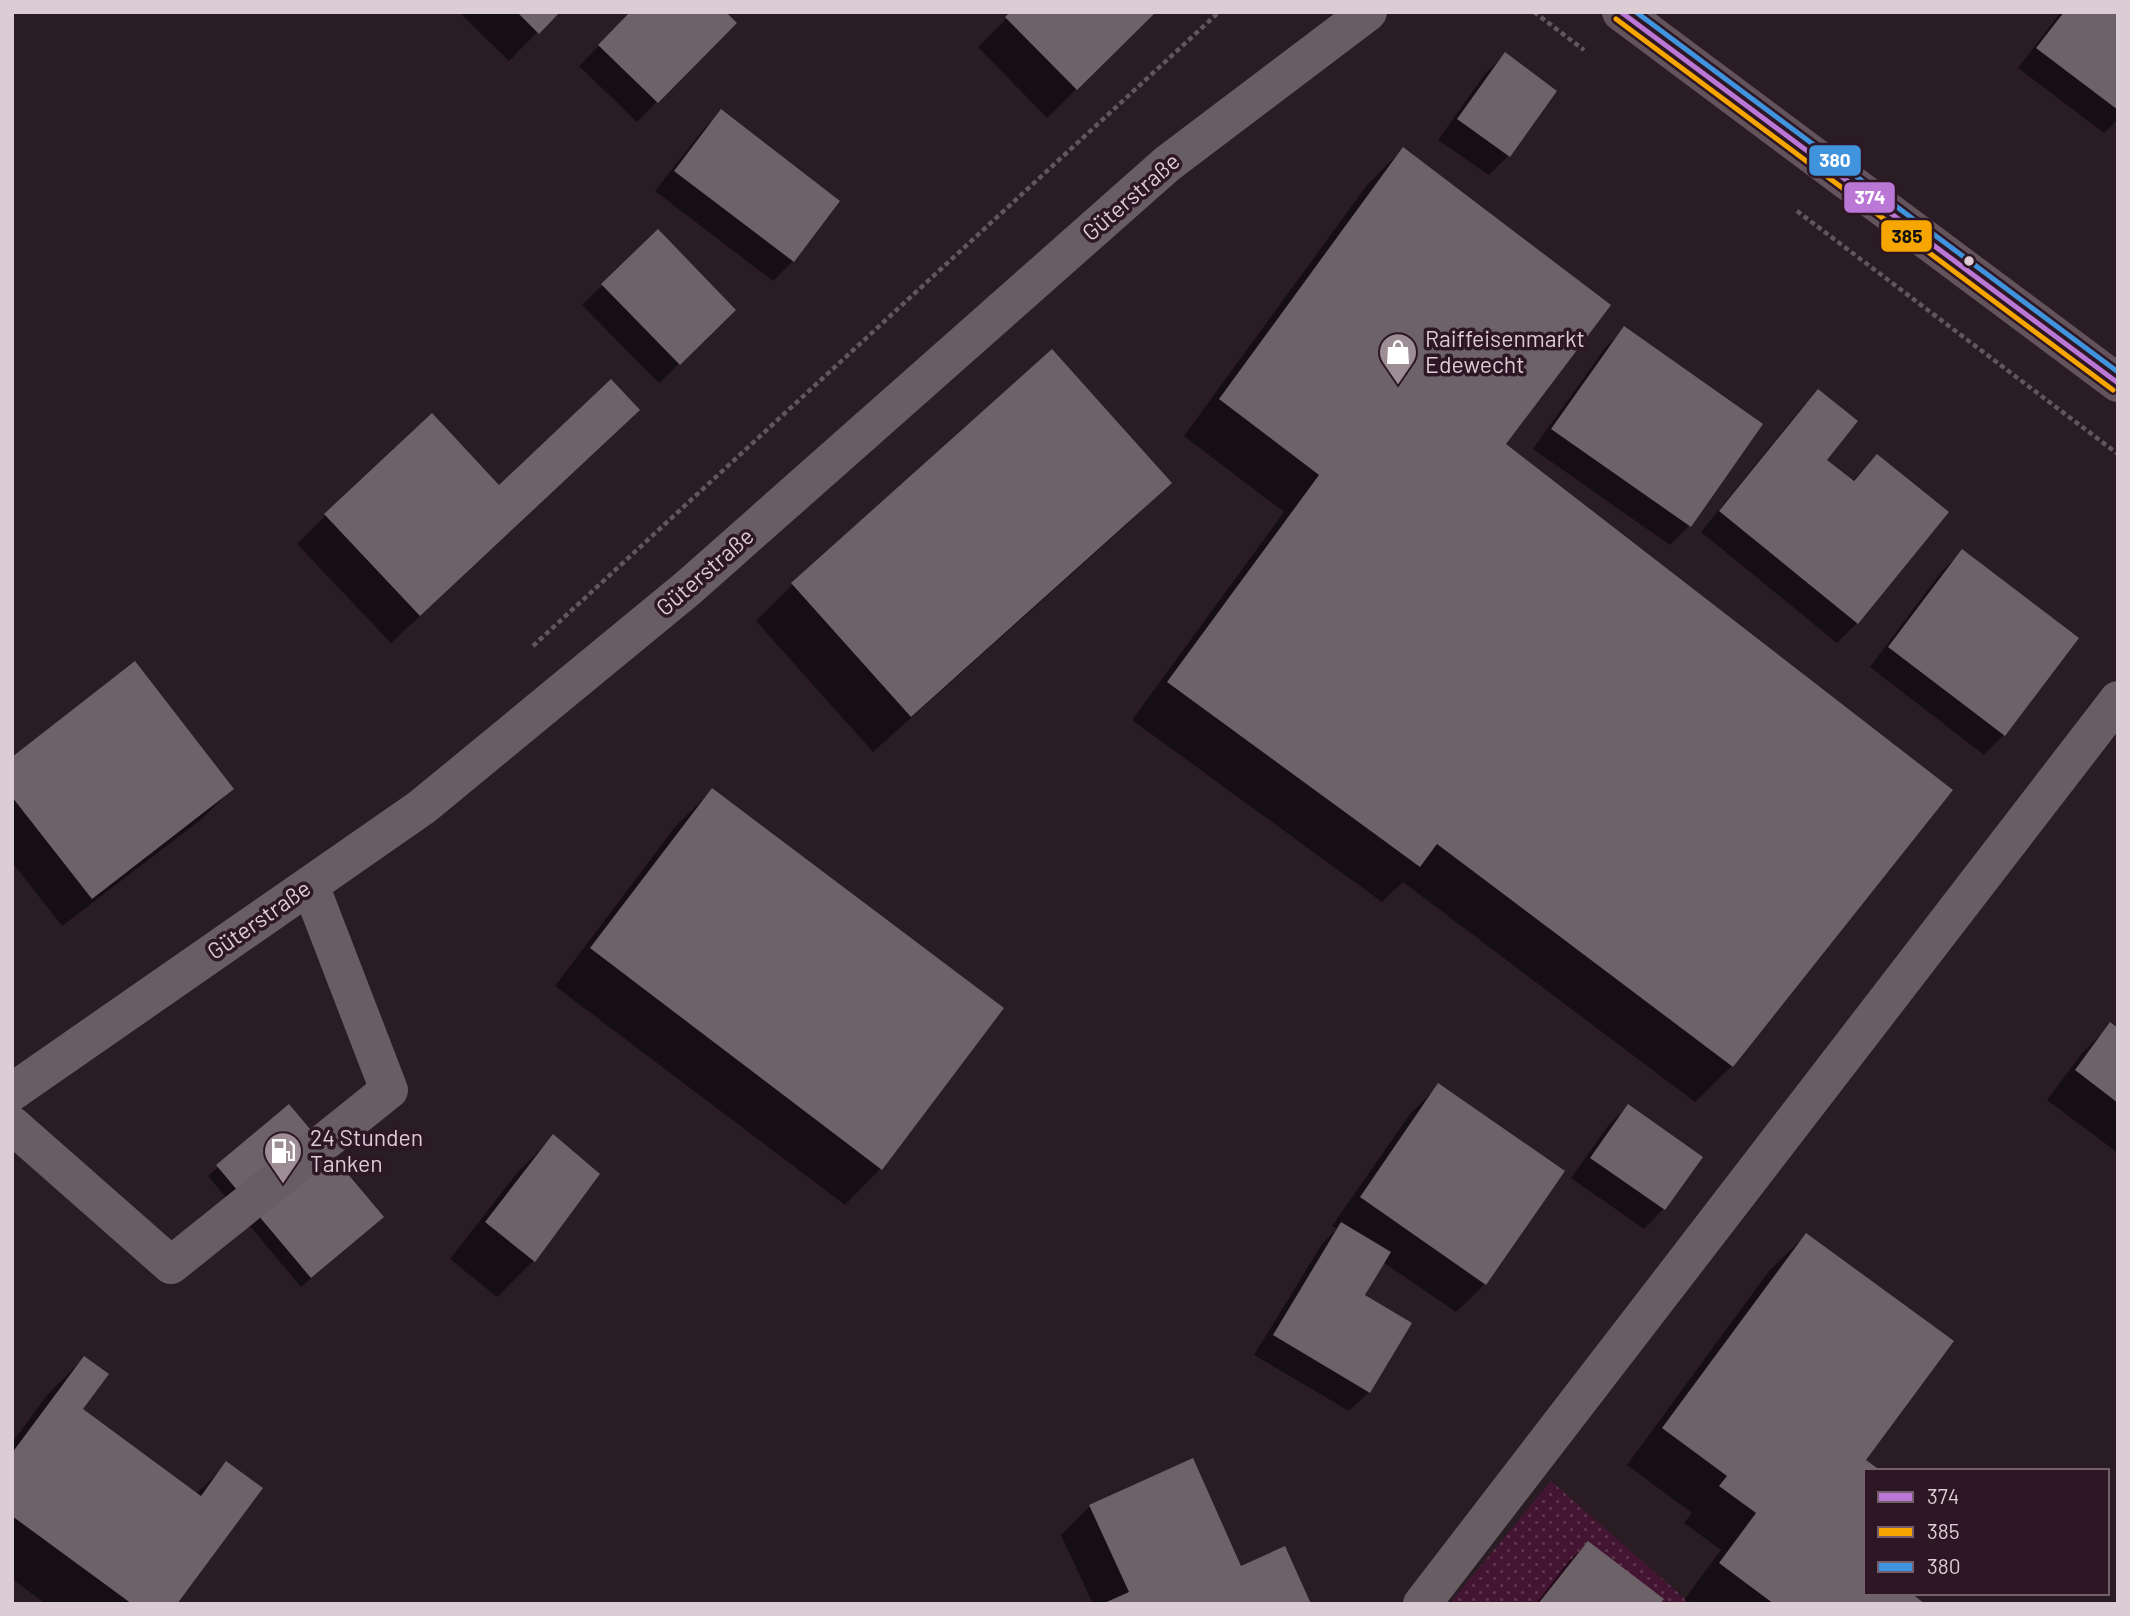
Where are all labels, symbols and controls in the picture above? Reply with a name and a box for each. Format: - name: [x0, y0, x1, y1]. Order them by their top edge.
- line badge: 380: [1808, 144, 1862, 177]
- street label: Güterstraße: [1076, 146, 1185, 246]
- text: 380: [1819, 148, 1851, 171]
- line badge: 374: [1843, 181, 1896, 214]
- text: 374: [1854, 185, 1886, 208]
- line badge: 385: [1880, 219, 1933, 253]
- text: 385: [1892, 224, 1922, 247]
- unlabelled marker: [1962, 254, 1976, 268]
- place label: Raiffeisenmarkt Edewecht: [1425, 324, 1585, 378]
- shop icon: Raiffeisenmarkt Edewecht: [1377, 331, 1419, 386]
- street label: Güterstraße: [650, 521, 759, 621]
- street label: Güterstraße: [201, 873, 315, 965]
- place label: 24 Stunden Tanken: [310, 1123, 423, 1177]
- fuel station icon: 24 Stunden Tanken: [262, 1130, 304, 1185]
- legend: [1864, 1469, 2109, 1595]
- text: 374: [1927, 1483, 1959, 1508]
- text: 385: [1927, 1518, 1960, 1543]
- text: 380: [1927, 1553, 1961, 1578]

